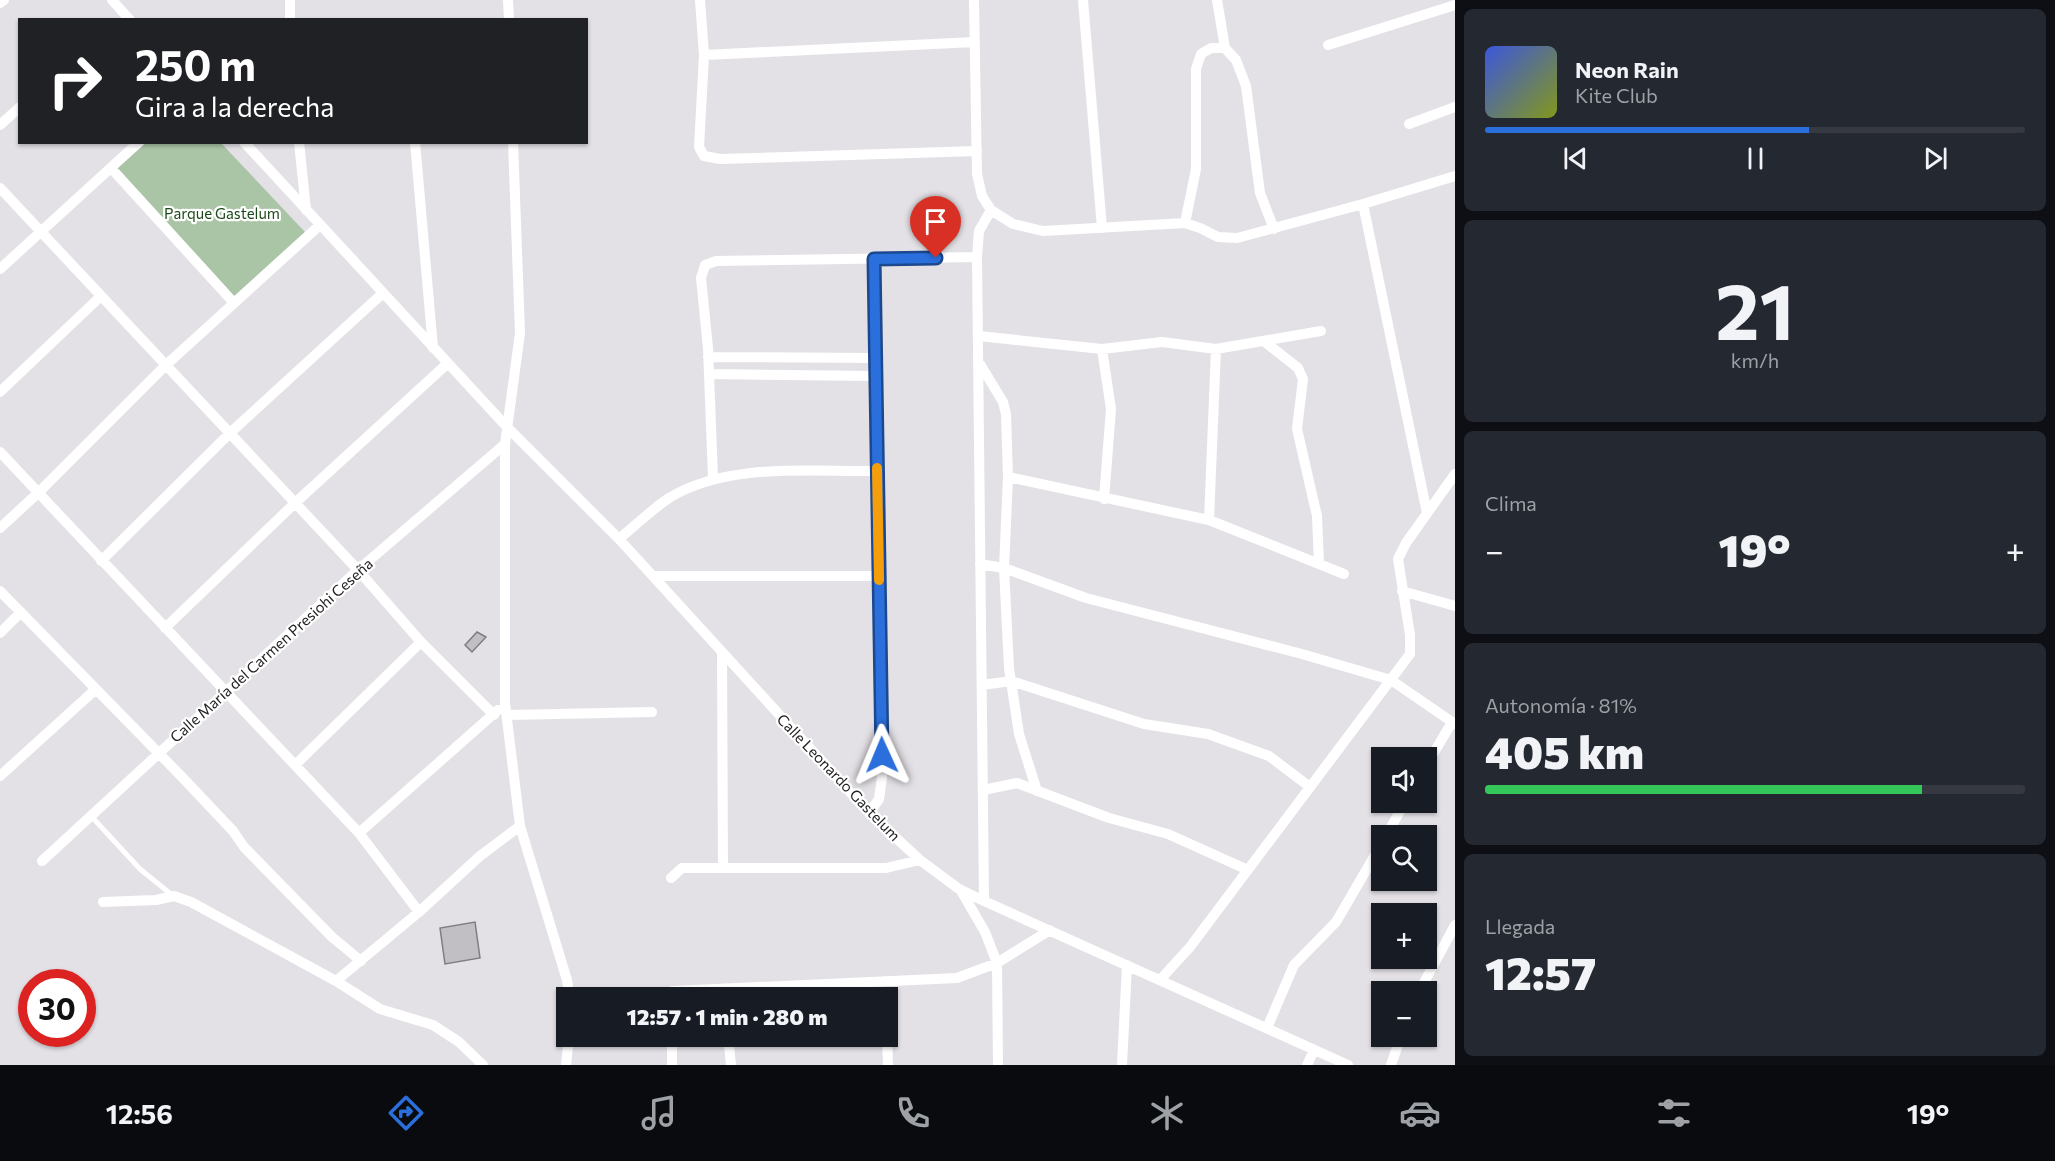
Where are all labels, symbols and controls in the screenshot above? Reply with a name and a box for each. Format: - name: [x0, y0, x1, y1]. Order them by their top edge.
- text: 250 m: [135, 38, 256, 90]
- icon: right: [36, 42, 114, 120]
- text: Neon Rain: [1575, 56, 1679, 83]
- text: Kite Club: [1575, 83, 1658, 107]
- text: Gira a la derecha: [135, 90, 334, 123]
- icon: previous: [1559, 142, 1592, 175]
- icon: pause: [1739, 142, 1772, 175]
- icon: next: [1919, 142, 1952, 175]
- pin: [910, 196, 961, 258]
- park label: Parque Gastelum: [164, 204, 280, 222]
- icon: arrive: [919, 205, 952, 238]
- text: 21: [1715, 261, 1795, 356]
- text: km/h: [1731, 348, 1779, 372]
- text: Clima: [1485, 491, 1537, 515]
- text: 19°: [1719, 521, 1791, 576]
- text: −: [1485, 529, 1504, 570]
- text: +: [2006, 529, 2025, 570]
- street label: Calle María del Carmen Presiohi Ceseña: [166, 554, 376, 746]
- text: Autonomía · 81%: [1485, 693, 1637, 717]
- street label: Calle Leonardo Gastelum: [774, 710, 904, 844]
- position arrow: [850, 723, 914, 787]
- text: 405 km: [1485, 723, 1644, 778]
- map controls: [1371, 747, 1437, 1047]
- button: sound: [1371, 747, 1437, 813]
- button: search: [1371, 825, 1437, 891]
- button: +: [1371, 903, 1437, 969]
- text: Llegada: [1485, 914, 1555, 938]
- text: 12:57: [1485, 944, 1596, 999]
- speed limit sign: 30: [18, 969, 96, 1047]
- button: −: [1371, 981, 1437, 1047]
- text: 12:57 · 1 min · 280 m: [627, 1003, 827, 1030]
- icon: directions: [385, 1092, 427, 1134]
- icon: music: [638, 1092, 680, 1134]
- icon: phone: [892, 1092, 934, 1134]
- icon: climate: [1146, 1092, 1188, 1134]
- icon: car: [1399, 1092, 1441, 1134]
- icon: filters: [1653, 1092, 1695, 1134]
- text: 12:56: [106, 1097, 173, 1130]
- text: 19°: [1907, 1097, 1949, 1130]

